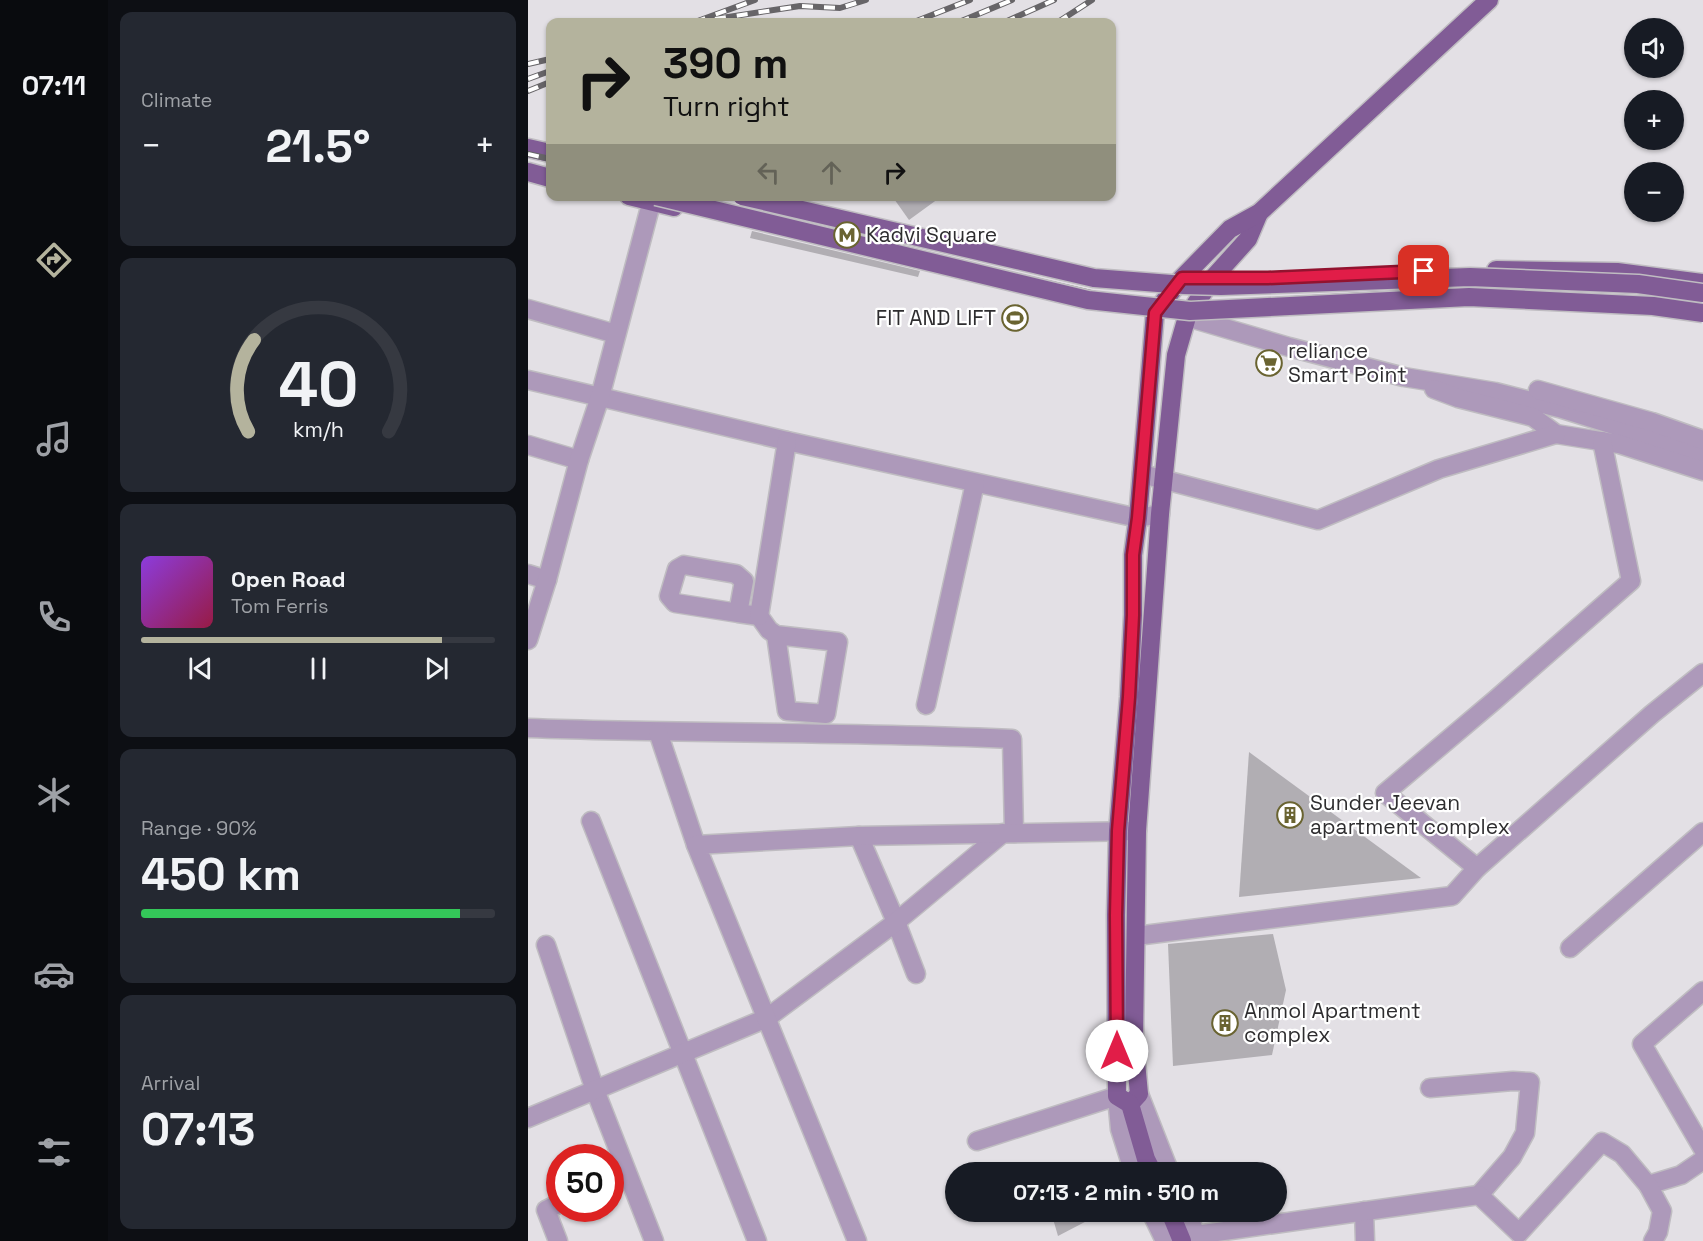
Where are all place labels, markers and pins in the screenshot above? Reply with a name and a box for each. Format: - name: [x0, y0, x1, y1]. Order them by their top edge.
- metro station icon: Kadvi Square: [832, 220, 862, 250]
- place label: Kadvi Square: [866, 221, 997, 248]
- pin: [1398, 245, 1449, 296]
- sports icon: FIT AND LIFT: [1000, 303, 1030, 333]
- place label: FIT AND LIFT: [876, 304, 996, 331]
- place label: reliance Smart Point: [1288, 337, 1407, 388]
- supermarket icon: reliance Smart Point: [1254, 348, 1284, 378]
- place label: Sunder Jeevan apartment complex: [1310, 789, 1510, 840]
- building icon: Sunder Jeevan apartment complex: [1275, 800, 1305, 830]
- place label: Anmol Apartment complex: [1244, 997, 1421, 1048]
- building icon: Anmol Apartment complex: [1210, 1008, 1240, 1038]

